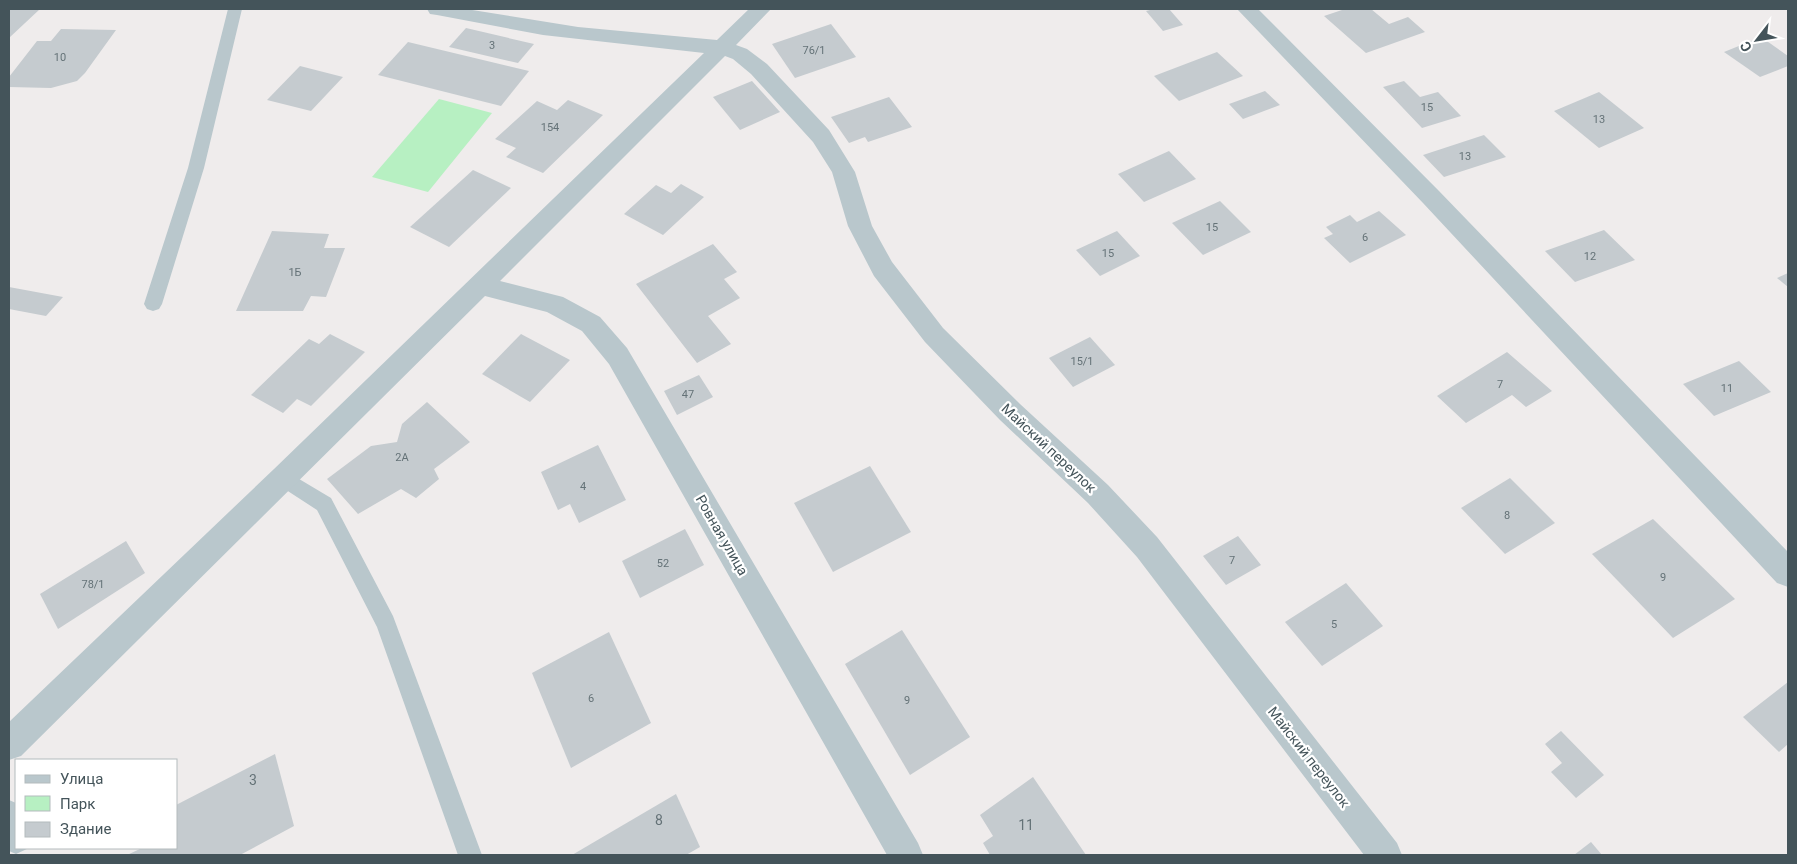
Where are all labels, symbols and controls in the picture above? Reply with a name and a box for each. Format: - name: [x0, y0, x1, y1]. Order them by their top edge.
- north arrow: [1732, 15, 1782, 65]
- house number: 3: [489, 39, 495, 52]
- text: С: [1737, 39, 1755, 55]
- house number: 76/1: [802, 44, 826, 57]
- house number: 10: [54, 51, 66, 64]
- house number: 15: [1421, 101, 1433, 114]
- house number: 13: [1593, 113, 1605, 126]
- house number: 154: [541, 121, 559, 134]
- house number: 13: [1459, 150, 1471, 163]
- house number: 15: [1206, 221, 1218, 234]
- house number: 6: [1362, 231, 1368, 244]
- house number: 15: [1102, 247, 1114, 260]
- house number: 12: [1584, 250, 1596, 263]
- house number: 1Б: [288, 266, 302, 279]
- house number: 15/1: [1070, 355, 1094, 368]
- house number: 7: [1497, 378, 1503, 391]
- house number: 11: [1721, 382, 1733, 395]
- house number: 47: [682, 388, 694, 401]
- street label: Майский переулок: [999, 400, 1100, 496]
- house number: 2А: [395, 451, 410, 464]
- house number: 4: [580, 480, 586, 493]
- street label: Ровная улица: [693, 492, 751, 578]
- house number: 8: [1504, 509, 1510, 522]
- house number: 7: [1229, 554, 1235, 567]
- house number: 52: [657, 557, 669, 570]
- house number: 9: [1660, 571, 1666, 584]
- house number: 78/1: [81, 578, 105, 591]
- house number: 5: [1331, 618, 1337, 631]
- house number: 6: [588, 692, 594, 705]
- house number: 9: [904, 694, 910, 707]
- street label: Майский переулок: [1265, 704, 1353, 811]
- legend: [15, 759, 178, 849]
- text: Улица: [60, 770, 103, 788]
- house number: 3: [249, 772, 257, 788]
- text: Парк: [60, 795, 95, 813]
- house number: 8: [655, 812, 663, 828]
- house number: 11: [1018, 817, 1034, 833]
- text: Здание: [60, 820, 111, 838]

